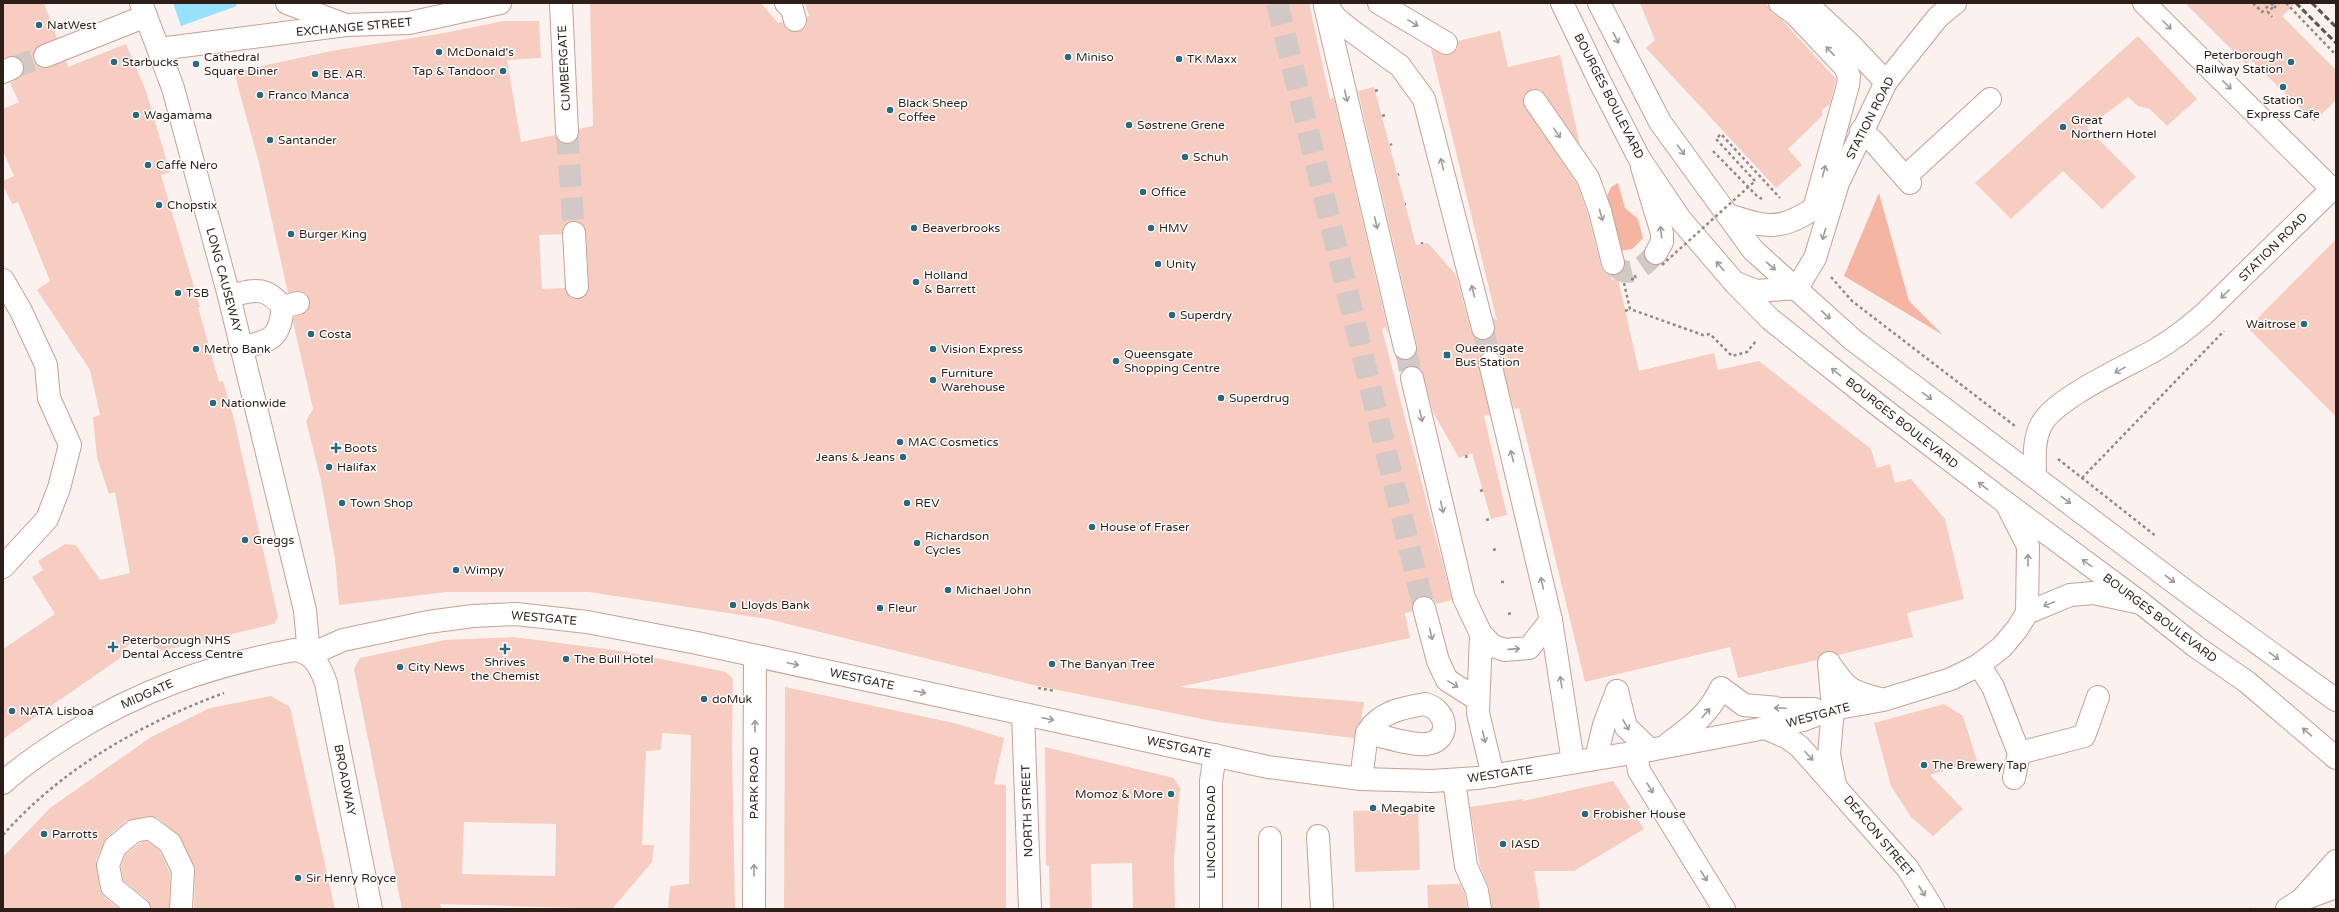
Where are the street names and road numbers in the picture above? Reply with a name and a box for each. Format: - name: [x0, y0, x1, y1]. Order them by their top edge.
- street label: EXCHANGE STREET: [295, 15, 413, 39]
- street label: CUMBERGATE: [555, 24, 573, 111]
- street label: BOURGES BOULEVARD: [1571, 31, 1647, 161]
- street label: STATION ROAD: [1843, 74, 1897, 162]
- street label: STATION ROAD: [2236, 210, 2310, 284]
- street label: LONG CAUSEWAY: [203, 226, 245, 334]
- street label: BOURGES BOULEVARD: [1843, 375, 1961, 471]
- street label: BOURGES BOULEVARD: [2100, 571, 2220, 665]
- street label: WESTGATE: [511, 608, 578, 628]
- street label: WESTGATE: [828, 665, 896, 693]
- street label: MIDGATE: [118, 676, 176, 712]
- street label: WESTGATE: [1784, 700, 1852, 730]
- street label: WESTGATE: [1145, 733, 1213, 761]
- street label: BROADWAY: [331, 743, 359, 817]
- street label: PARK ROAD: [747, 747, 761, 819]
- street label: WESTGATE: [1466, 762, 1534, 786]
- street label: NORTH STREET: [1018, 764, 1036, 858]
- street label: LINCOLN ROAD: [1204, 785, 1218, 879]
- street label: DEACON STREET: [1841, 793, 1917, 880]

